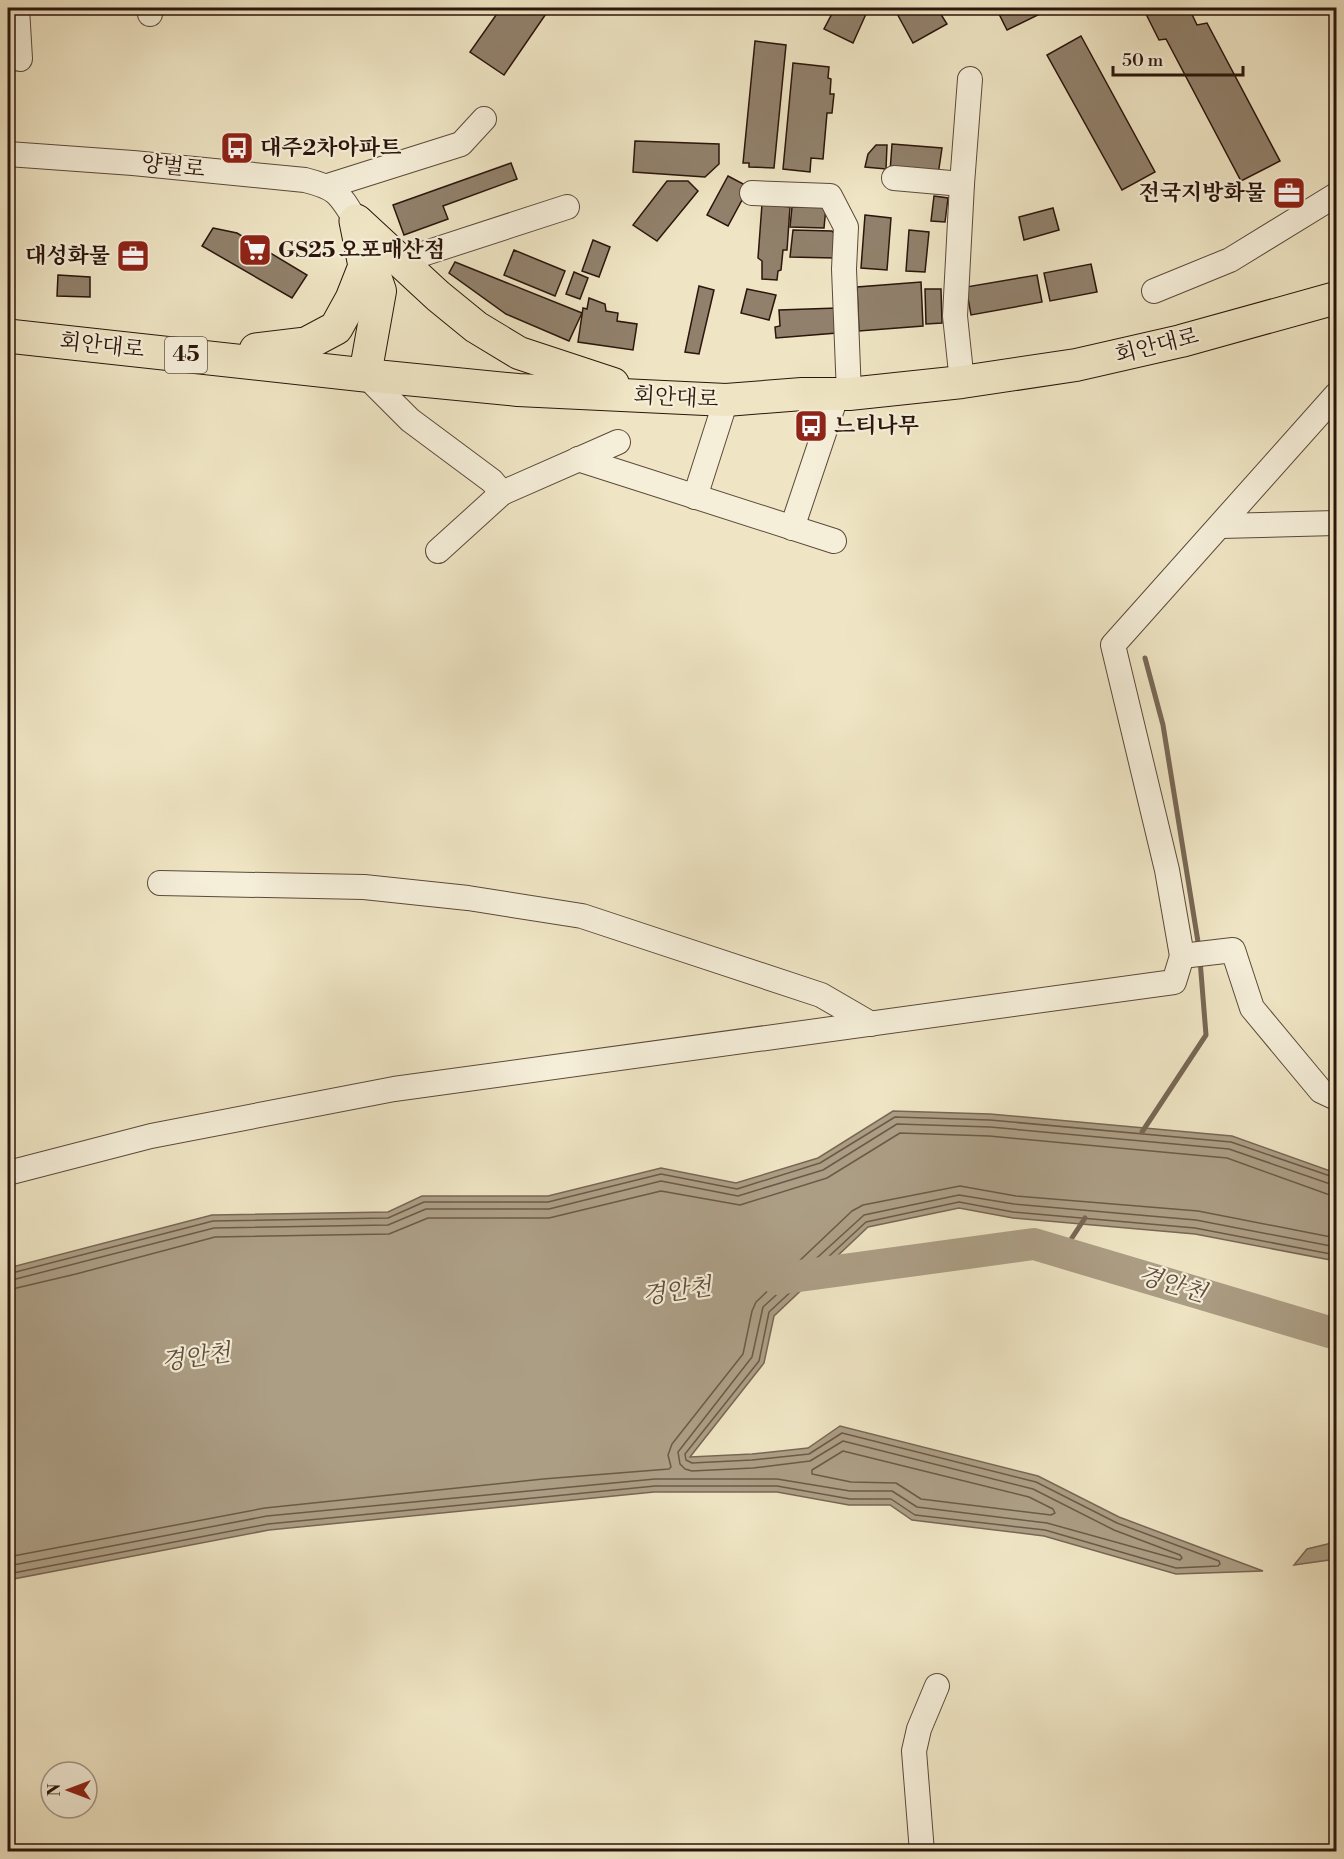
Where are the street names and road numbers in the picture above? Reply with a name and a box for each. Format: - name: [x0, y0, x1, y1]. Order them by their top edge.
- street label: 양벌로: [140, 150, 206, 184]
- street label: 회안대로: [1112, 323, 1202, 369]
- street label: 회안대로: [58, 328, 146, 364]
- road number: 45: [165, 337, 207, 373]
- street label: 회안대로: [633, 382, 719, 414]

